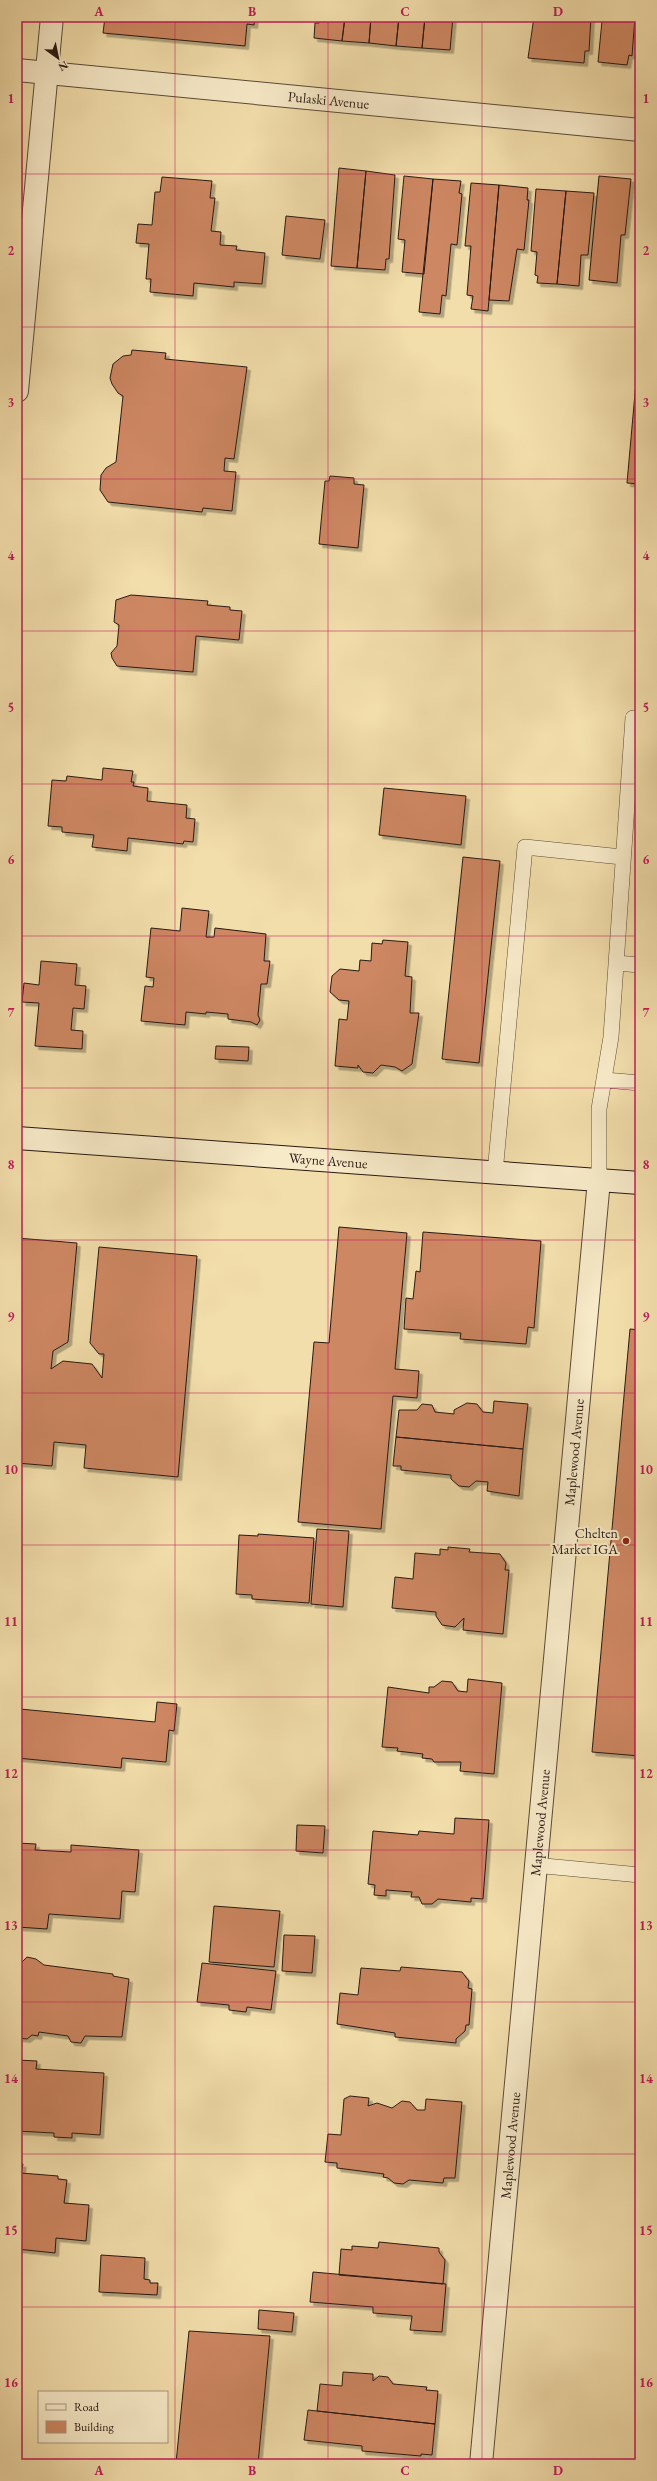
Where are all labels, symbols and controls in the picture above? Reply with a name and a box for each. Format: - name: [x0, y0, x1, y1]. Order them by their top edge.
- text: A: [93, 3, 104, 20]
- text: B: [248, 3, 256, 20]
- text: C: [400, 3, 410, 20]
- text: D: [553, 3, 563, 20]
- north arrow: [38, 38, 78, 78]
- text: N: [56, 58, 71, 75]
- street label: Pulaski Avenue: [287, 87, 371, 113]
- text: 1: [8, 90, 15, 107]
- text: 1: [643, 90, 650, 107]
- text: 2: [8, 242, 15, 259]
- text: 2: [643, 242, 650, 259]
- text: 3: [8, 394, 15, 411]
- text: 3: [643, 394, 650, 411]
- text: 4: [8, 547, 15, 564]
- text: 4: [643, 547, 650, 564]
- text: 5: [8, 699, 14, 716]
- text: 5: [643, 699, 649, 716]
- text: 6: [8, 851, 15, 868]
- text: 6: [643, 851, 650, 868]
- text: 7: [8, 1004, 15, 1021]
- text: 7: [643, 1004, 650, 1021]
- street label: Wayne Avenue: [288, 1149, 369, 1172]
- text: 8: [8, 1156, 15, 1173]
- text: 8: [643, 1156, 650, 1173]
- text: 9: [8, 1308, 15, 1325]
- text: 9: [643, 1308, 650, 1325]
- street label: Maplewood Avenue: [560, 1398, 588, 1506]
- text: 10: [4, 1461, 18, 1478]
- text: 10: [639, 1461, 653, 1478]
- place label: Chelten Market IGA: [552, 1524, 619, 1558]
- marker: Chelten Market IGA: [621, 1536, 631, 1546]
- text: 11: [4, 1613, 18, 1630]
- text: 11: [639, 1613, 653, 1630]
- text: 12: [4, 1765, 18, 1782]
- text: 12: [639, 1765, 653, 1782]
- street label: Maplewood Avenue: [526, 1768, 554, 1877]
- text: 13: [4, 1917, 18, 1934]
- text: 13: [639, 1917, 653, 1934]
- text: 14: [4, 2070, 18, 2087]
- text: 14: [639, 2070, 653, 2087]
- street label: Maplewood Avenue: [496, 2091, 524, 2200]
- text: 15: [4, 2222, 18, 2239]
- text: 15: [639, 2222, 653, 2239]
- text: 16: [4, 2374, 18, 2391]
- text: 16: [639, 2374, 653, 2391]
- legend: [38, 2391, 168, 2443]
- text: Road: [74, 2399, 100, 2415]
- text: Building: [74, 2419, 115, 2435]
- text: A: [93, 2462, 104, 2479]
- text: B: [248, 2462, 256, 2479]
- text: C: [400, 2462, 410, 2479]
- text: D: [553, 2462, 563, 2479]

